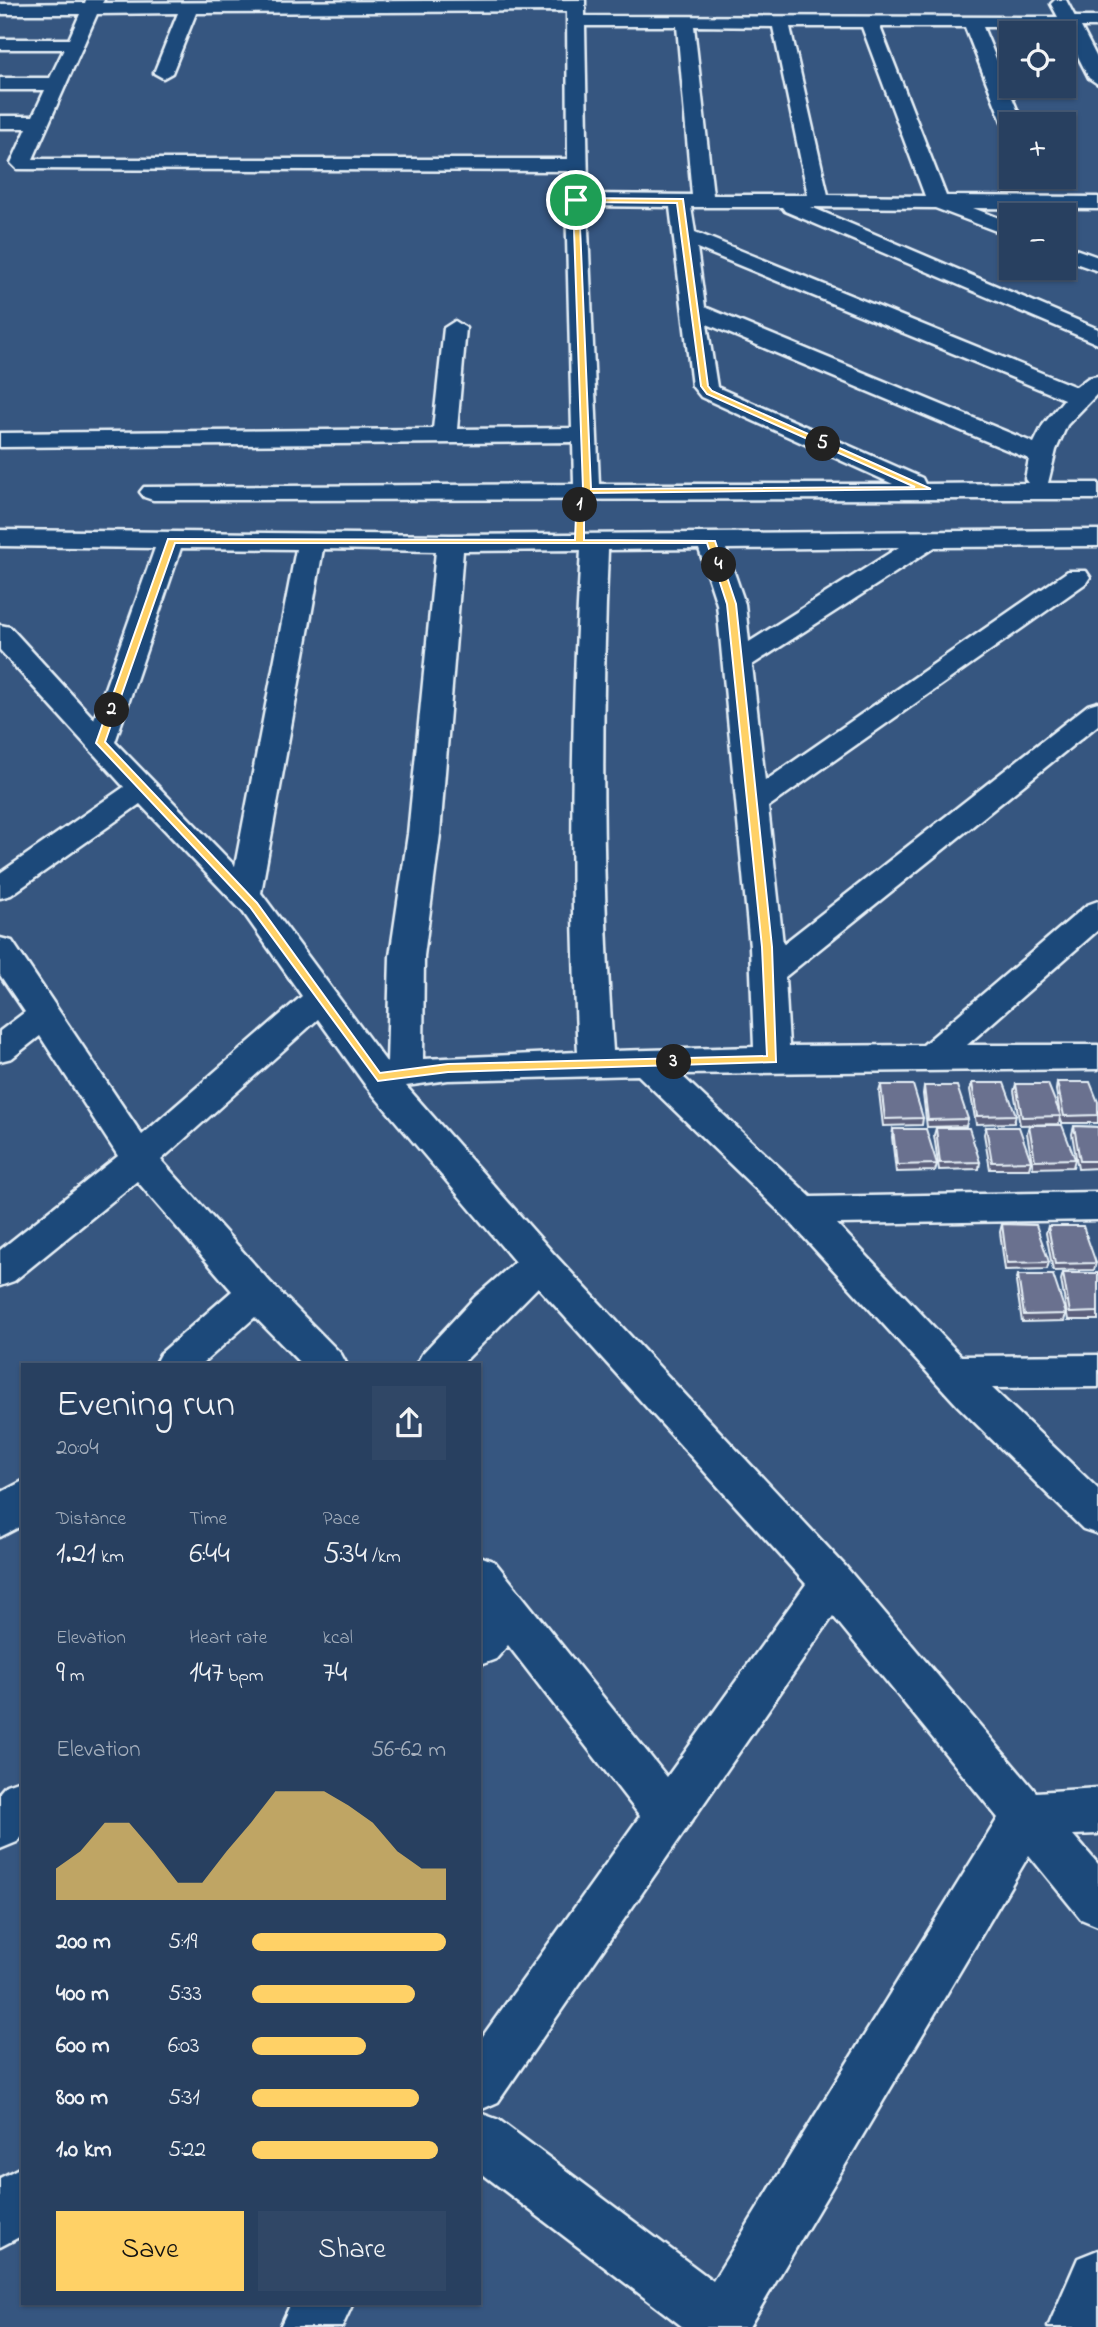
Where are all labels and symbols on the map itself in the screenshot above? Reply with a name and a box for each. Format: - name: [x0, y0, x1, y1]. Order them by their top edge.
- pin: [546, 170, 606, 230]
- pin: 5: [806, 426, 840, 462]
- pin: 1: [562, 488, 598, 522]
- pin: 4: [702, 548, 736, 582]
- pin: 2: [94, 692, 130, 728]
- pin: 3: [656, 1044, 692, 1080]

